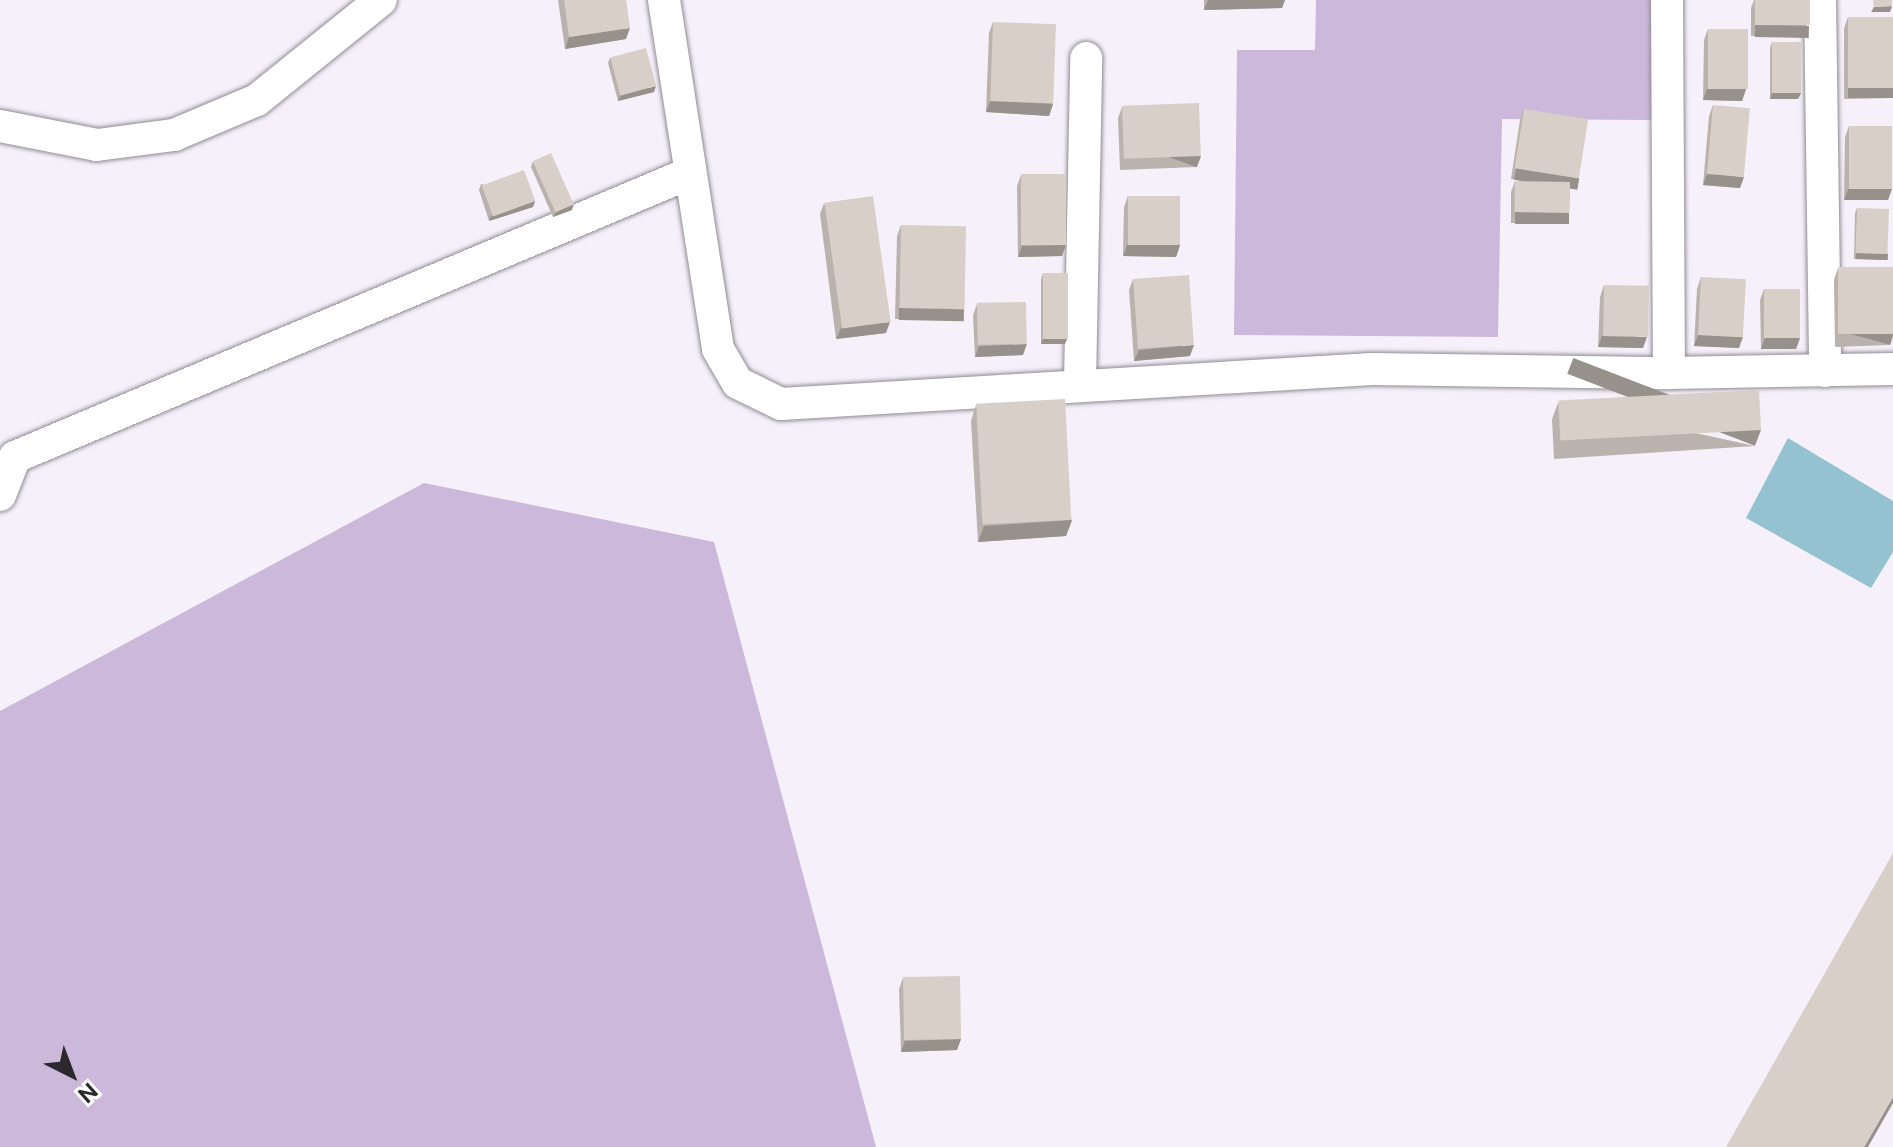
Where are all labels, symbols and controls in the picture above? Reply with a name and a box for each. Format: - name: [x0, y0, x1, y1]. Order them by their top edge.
- north arrow: [32, 1035, 112, 1115]
- text: N: [73, 1077, 103, 1108]

